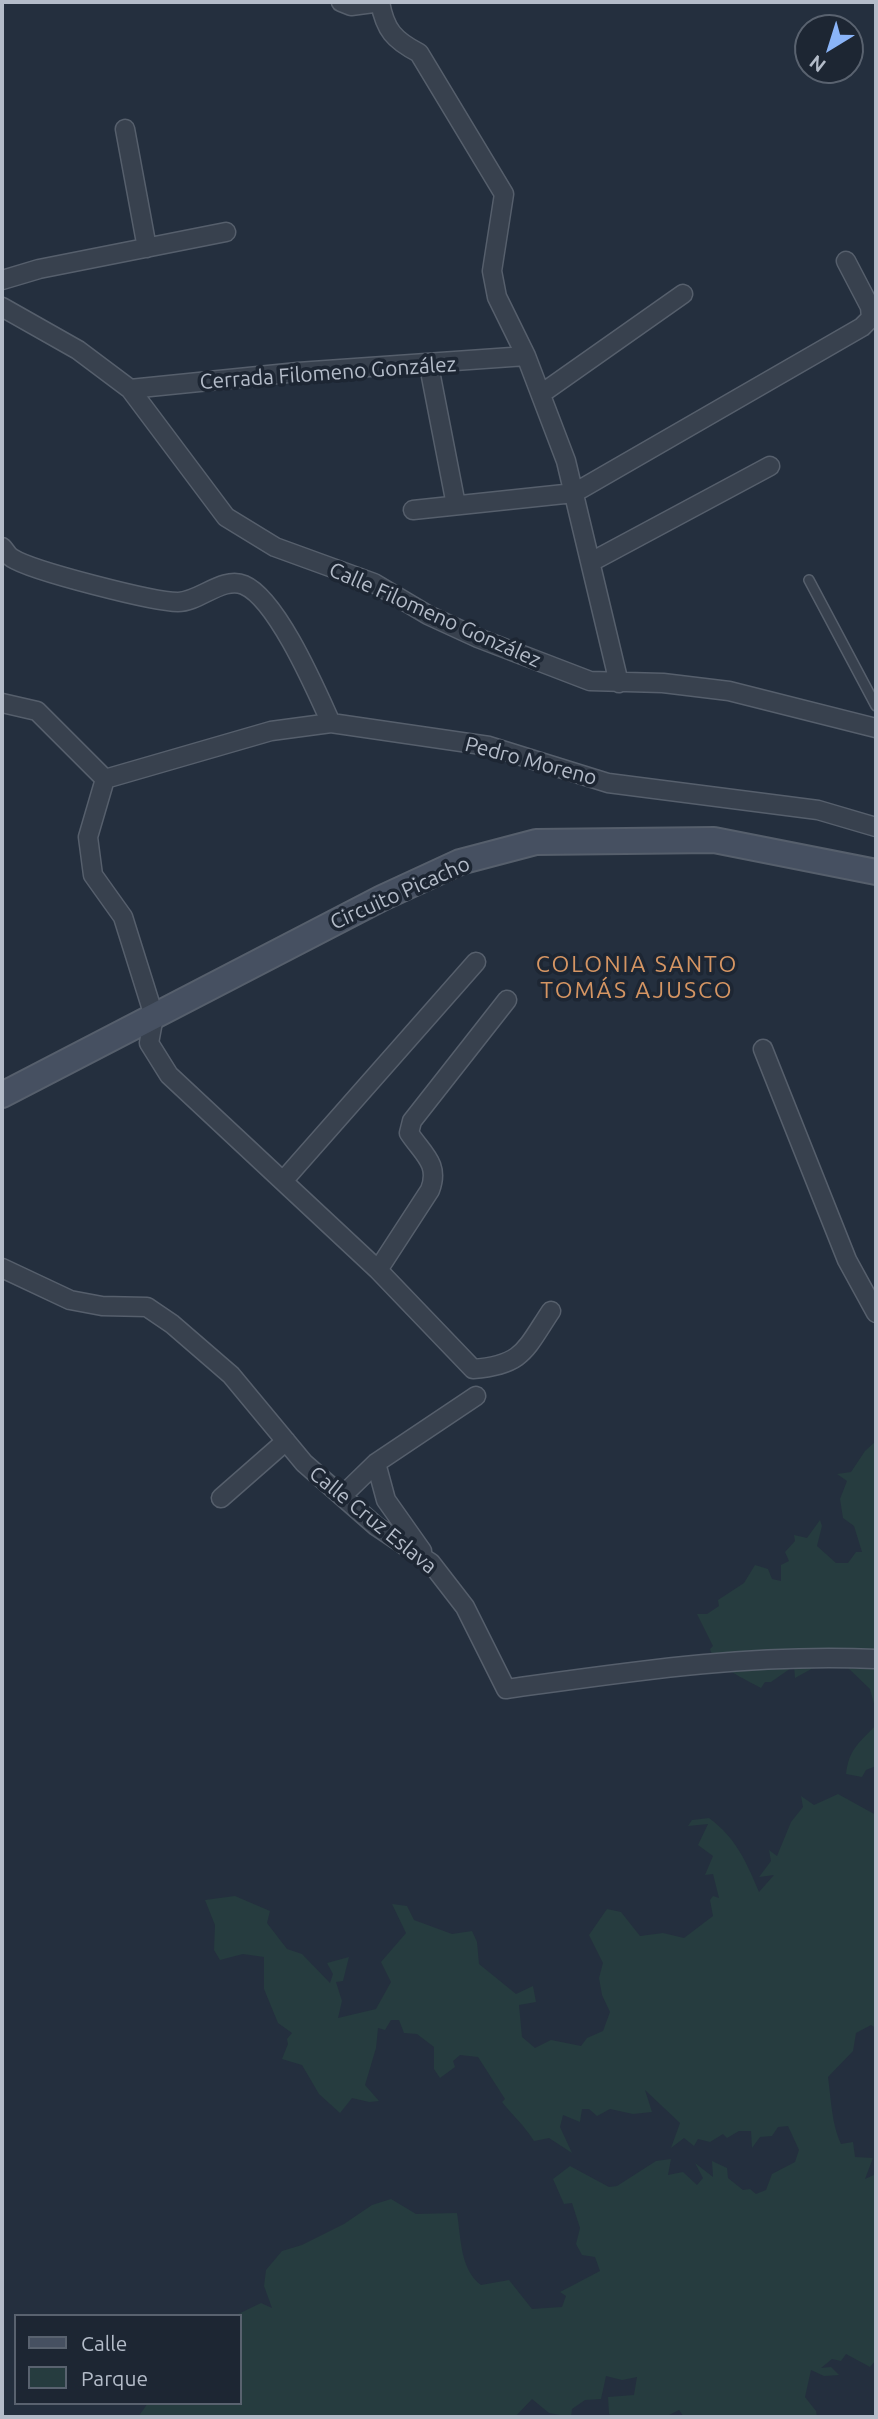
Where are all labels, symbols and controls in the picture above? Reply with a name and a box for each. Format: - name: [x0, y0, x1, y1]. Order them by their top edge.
- north arrow: [794, 14, 864, 84]
- text: N: [805, 51, 830, 77]
- street label: Cerrada Filomeno González: [199, 351, 457, 395]
- street label: Calle Filomeno González: [325, 557, 545, 673]
- street label: Pedro Moreno: [462, 731, 600, 791]
- street label: Circuito Picacho: [326, 851, 474, 935]
- district label: COLONIA SANTO TOMÁS AJUSCO: [537, 950, 737, 1004]
- street label: Calle Cruz Eslava: [304, 1461, 442, 1579]
- legend: [14, 2314, 242, 2405]
- text: Calle: [81, 2331, 127, 2355]
- text: Parque: [81, 2366, 148, 2390]

